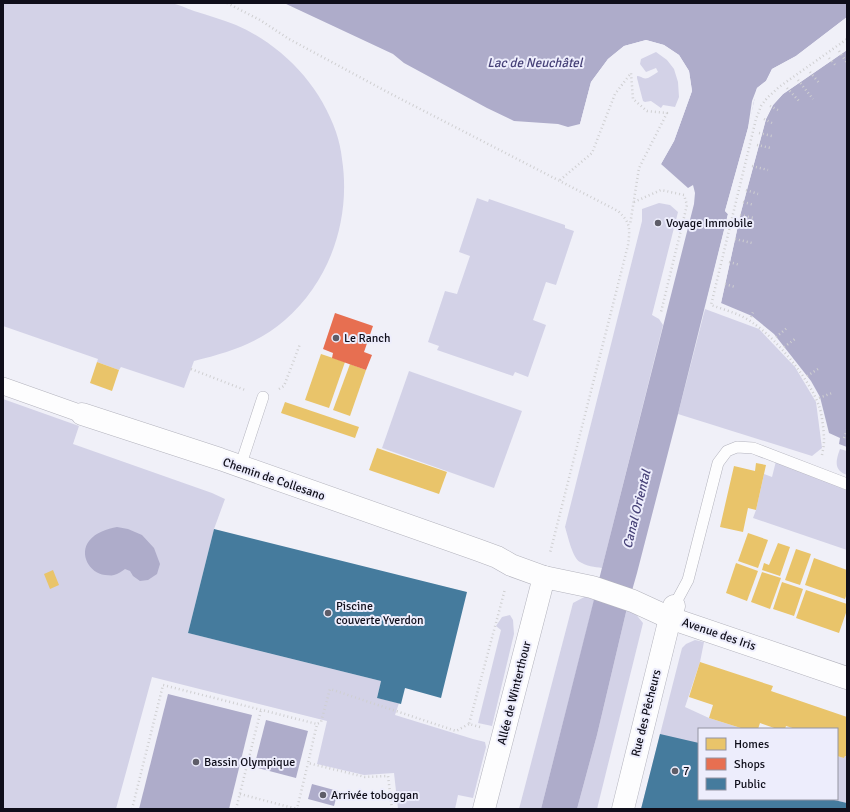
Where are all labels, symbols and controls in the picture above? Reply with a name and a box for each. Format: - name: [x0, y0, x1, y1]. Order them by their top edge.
- water label: Lac de Neuchâtel: [487, 55, 584, 71]
- place label: Voyage Immobile: [666, 216, 753, 231]
- marker: Voyage Immobile: [653, 218, 663, 228]
- place label: Le Ranch: [344, 331, 391, 346]
- marker: Le Ranch: [331, 333, 341, 343]
- street label: Chemin de Collesano: [221, 455, 327, 504]
- water label: Canal Oriental: [619, 467, 655, 550]
- place label: Piscine couverte Yverdon: [336, 599, 424, 628]
- marker: Piscine couverte Yverdon: [323, 608, 333, 618]
- street label: Avenue des Iris: [680, 615, 758, 654]
- street label: Allée de Winterthour: [494, 639, 535, 747]
- street label: Rue des Pêcheurs: [628, 668, 665, 758]
- legend: [698, 728, 838, 800]
- text: Homes: [734, 737, 769, 752]
- place label: Bassin Olympique: [204, 755, 295, 770]
- marker: Bassin Olympique: [191, 757, 201, 767]
- text: Shops: [734, 757, 765, 772]
- place label: 7: [683, 764, 689, 779]
- marker: 7: [670, 766, 680, 776]
- text: Public: [734, 777, 766, 792]
- place label: Arrivée toboggan: [331, 788, 419, 803]
- marker: Arrivée toboggan: [318, 790, 328, 800]

